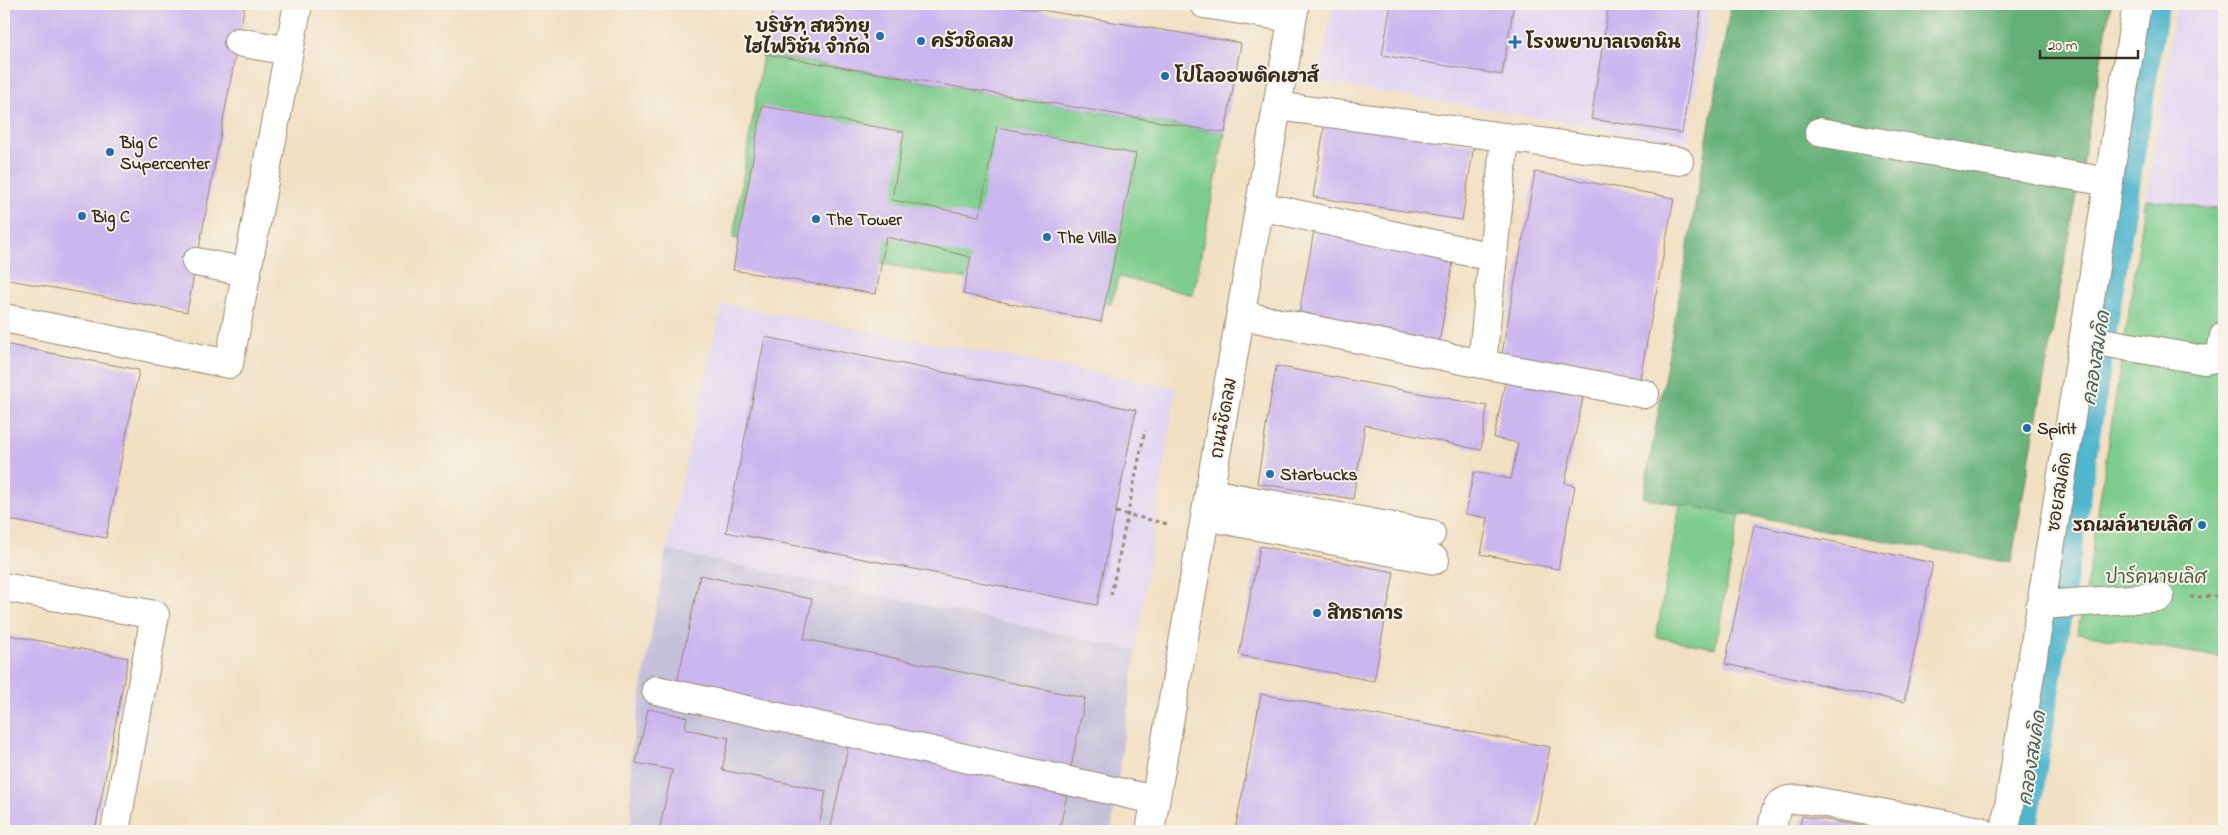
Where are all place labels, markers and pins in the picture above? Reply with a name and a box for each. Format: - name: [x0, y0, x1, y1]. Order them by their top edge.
- place label: บริษัท สหวิทยุ ไฮไฟวิชั่น จำกัด: [743, 15, 870, 62]
- marker: บริษัท สหวิทยุ ไฮไฟวิชั่น จำกัด: [874, 30, 886, 42]
- place label: ครัวชิดลม: [931, 30, 1014, 56]
- place label: โรงพยาบาลเจตนิน: [1525, 30, 1681, 57]
- marker: ครัวชิดลม: [915, 35, 927, 47]
- marker: โรงพยาบาลเจตนิน: [1508, 35, 1522, 49]
- place label: โปโลออพติคเฮาส์: [1174, 63, 1320, 91]
- marker: โปโลออพติคเฮาส์: [1159, 70, 1171, 82]
- place label: Big C Supercenter: [119, 131, 210, 178]
- marker: Big C Supercenter: [104, 146, 116, 158]
- place label: Big C: [91, 205, 130, 232]
- place label: The Tower: [826, 208, 902, 234]
- marker: Big C: [76, 210, 88, 222]
- marker: The Tower: [810, 213, 822, 225]
- place label: The Villa: [1057, 226, 1117, 252]
- marker: The Villa: [1041, 231, 1053, 243]
- place label: Spirit: [2037, 417, 2077, 443]
- marker: Spirit: [2021, 422, 2033, 434]
- place label: Starbucks: [1280, 463, 1358, 489]
- marker: Starbucks: [1264, 468, 1276, 480]
- place label: รถเมล์นายเลิศ: [2073, 512, 2193, 540]
- marker: รถเมล์นายเลิศ: [2196, 519, 2208, 531]
- place label: สิทธาคาร: [1327, 602, 1403, 628]
- marker: สิทธาคาร: [1311, 607, 1323, 619]

